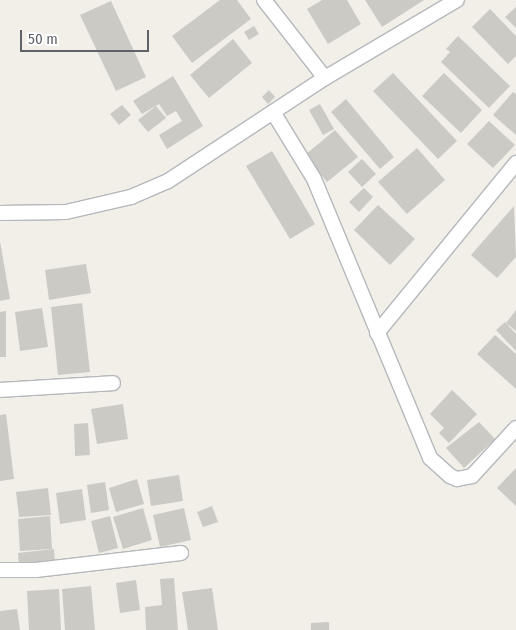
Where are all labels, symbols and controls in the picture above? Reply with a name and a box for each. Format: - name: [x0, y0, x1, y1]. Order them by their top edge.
- scale bar: [22, 20, 151, 52]
- text: 50 m: [28, 30, 58, 48]

